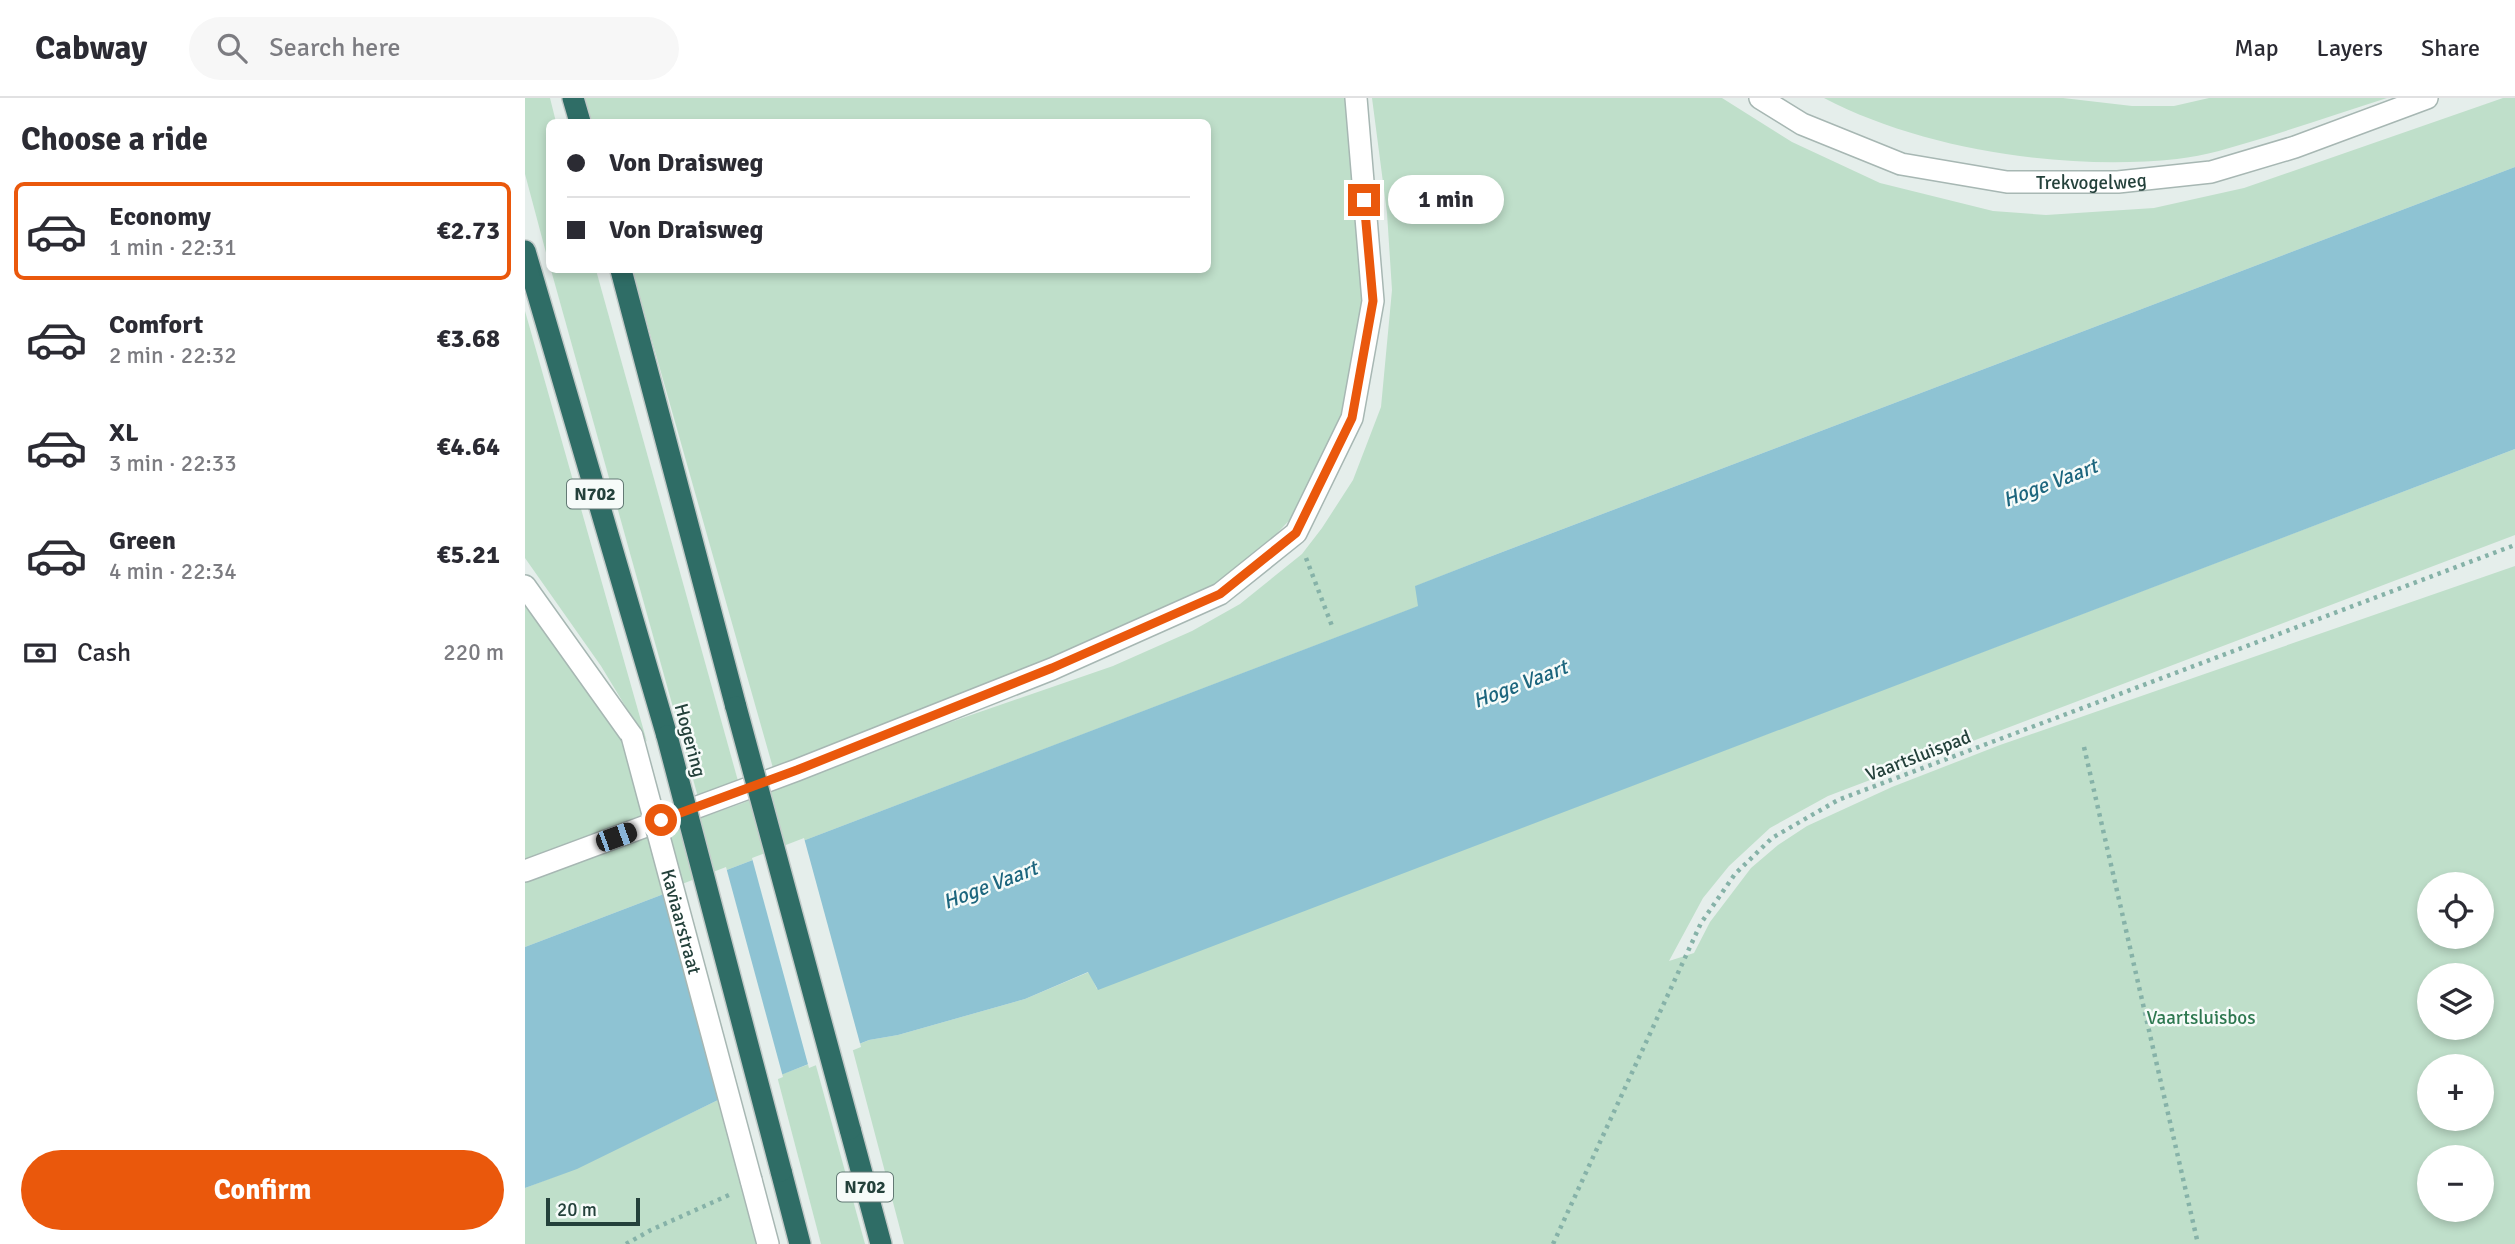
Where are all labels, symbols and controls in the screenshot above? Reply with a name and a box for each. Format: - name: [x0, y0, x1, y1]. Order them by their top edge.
- search box: [189, 17, 679, 80]
- text: Cabway: [35, 28, 147, 69]
- icon: search: [213, 29, 251, 67]
- text: Search here: [269, 32, 400, 64]
- text: Map: [2234, 33, 2279, 63]
- text: Layers: [2317, 33, 2383, 63]
- text: Share: [2421, 33, 2480, 63]
- text: Choose a ride: [21, 120, 208, 159]
- text: Von Draisweg: [609, 147, 764, 179]
- street label: Trekvogelweg: [2036, 168, 2148, 195]
- callout: 1 min: [1389, 176, 1504, 224]
- route end: [1348, 184, 1380, 216]
- text: 1 min: [1418, 185, 1474, 214]
- icon: car: [25, 200, 88, 263]
- text: Economy: [109, 201, 211, 233]
- text: Von Draisweg: [609, 214, 764, 246]
- text: €2.73: [436, 215, 500, 247]
- text: 1 min · 22:31: [109, 233, 237, 262]
- icon: car: [25, 308, 88, 371]
- text: Comfort: [109, 309, 203, 341]
- text: €3.68: [436, 323, 500, 355]
- text: 2 min · 22:32: [109, 341, 237, 370]
- icon: car: [25, 416, 88, 479]
- text: XL: [109, 417, 139, 449]
- text: €4.64: [436, 431, 500, 463]
- text: 3 min · 22:33: [109, 449, 237, 478]
- water label: Hoge Vaart: [1999, 452, 2104, 513]
- road number: N702: [567, 480, 623, 508]
- icon: car: [25, 524, 88, 587]
- text: Green: [109, 525, 176, 557]
- text: €5.21: [436, 539, 500, 571]
- text: 4 min · 22:34: [109, 557, 237, 586]
- icon: cash: [21, 634, 59, 672]
- text: Cash: [77, 637, 131, 669]
- text: 220 m: [443, 638, 504, 667]
- water label: Hoge Vaart: [1469, 653, 1574, 714]
- street label: Hogering: [669, 701, 711, 780]
- street label: Vaartsluispad: [1862, 725, 1974, 787]
- route start: [645, 804, 677, 836]
- car: [593, 820, 640, 854]
- water label: Hoge Vaart: [939, 854, 1044, 915]
- street label: Kaviaarstraat: [655, 866, 706, 977]
- map controls: [2417, 872, 2494, 1222]
- button: locate: [2417, 872, 2494, 949]
- button: layers: [2417, 963, 2494, 1040]
- park label: Vaartsluisbos: [2146, 1006, 2256, 1030]
- button: +: [2417, 1054, 2494, 1131]
- button: −: [2417, 1145, 2494, 1222]
- button: Confirm: [21, 1150, 504, 1230]
- road number: N702: [837, 1172, 893, 1202]
- scale bar: [546, 1195, 641, 1227]
- text: 20 m: [557, 1198, 597, 1222]

